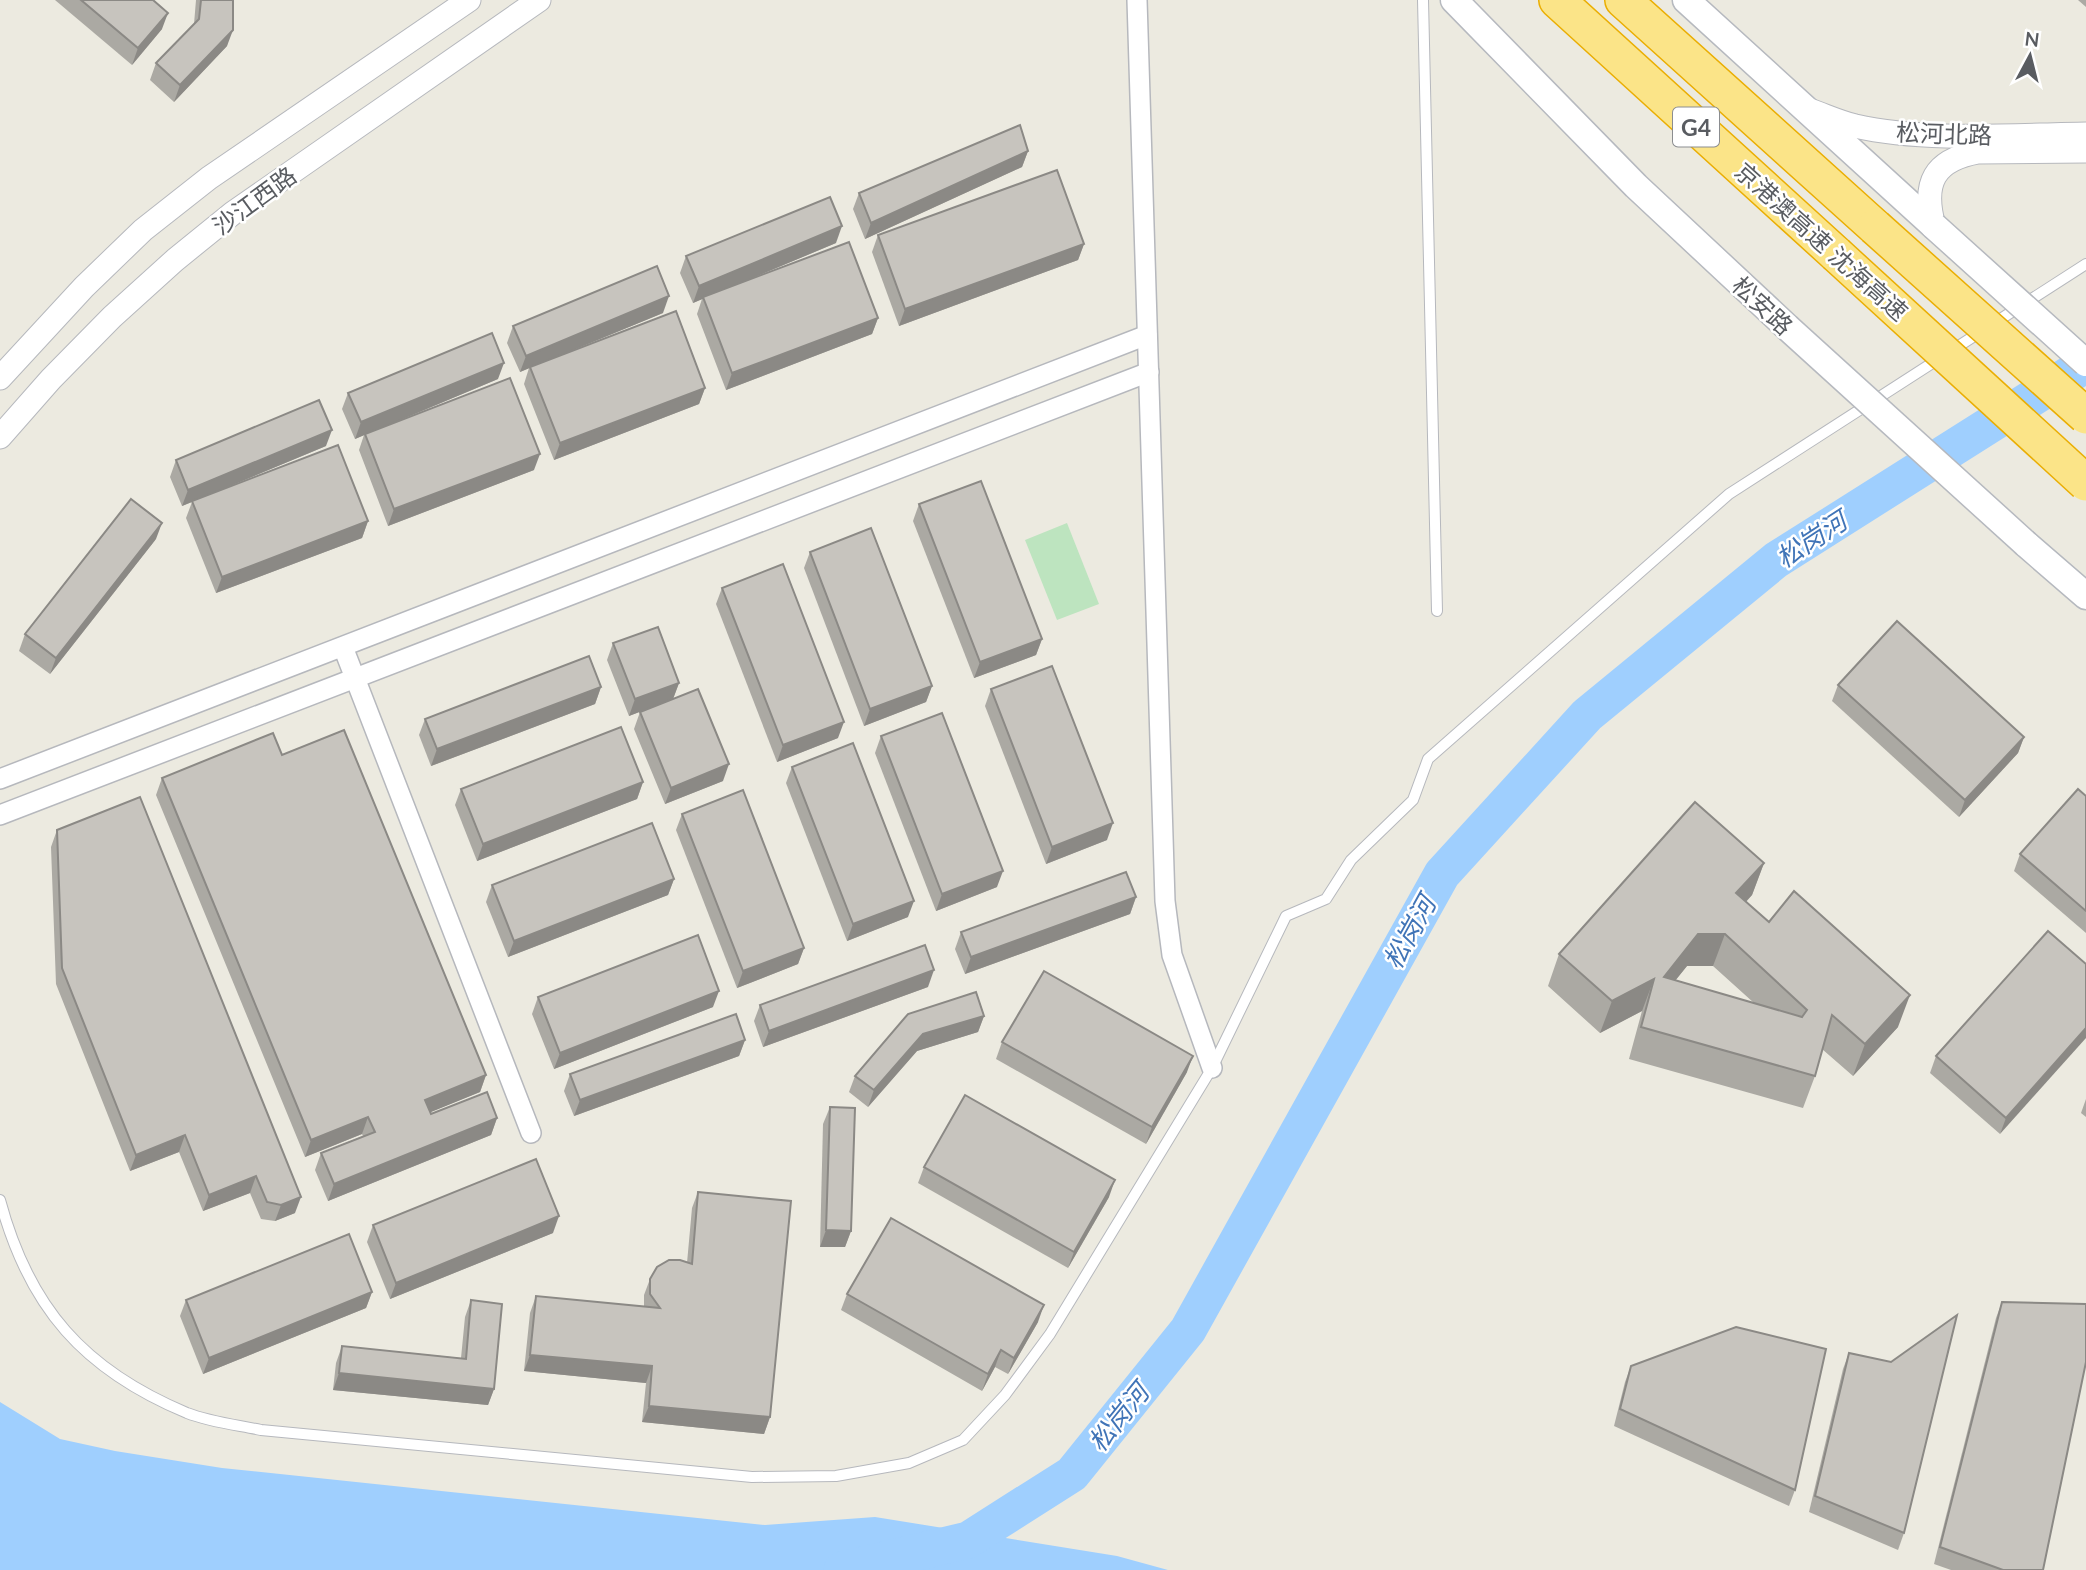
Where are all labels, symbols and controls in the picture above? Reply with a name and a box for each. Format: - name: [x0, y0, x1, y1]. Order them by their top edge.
- north arrow: [1995, 21, 2065, 91]
- text: N: [2023, 26, 2041, 51]
- road number: G4: [1673, 108, 1719, 146]
- street label: 松河北路: [1896, 117, 1992, 149]
- street label: 京港澳高速 沈海高速: [1730, 156, 1914, 326]
- street label: 沙江西路: [207, 160, 301, 240]
- street label: 松安路: [1727, 270, 1799, 340]
- water label: 松岗河: [1770, 502, 1857, 574]
- water label: 松岗河: [1376, 886, 1444, 974]
- water label: 松岗河: [1081, 1373, 1158, 1457]

